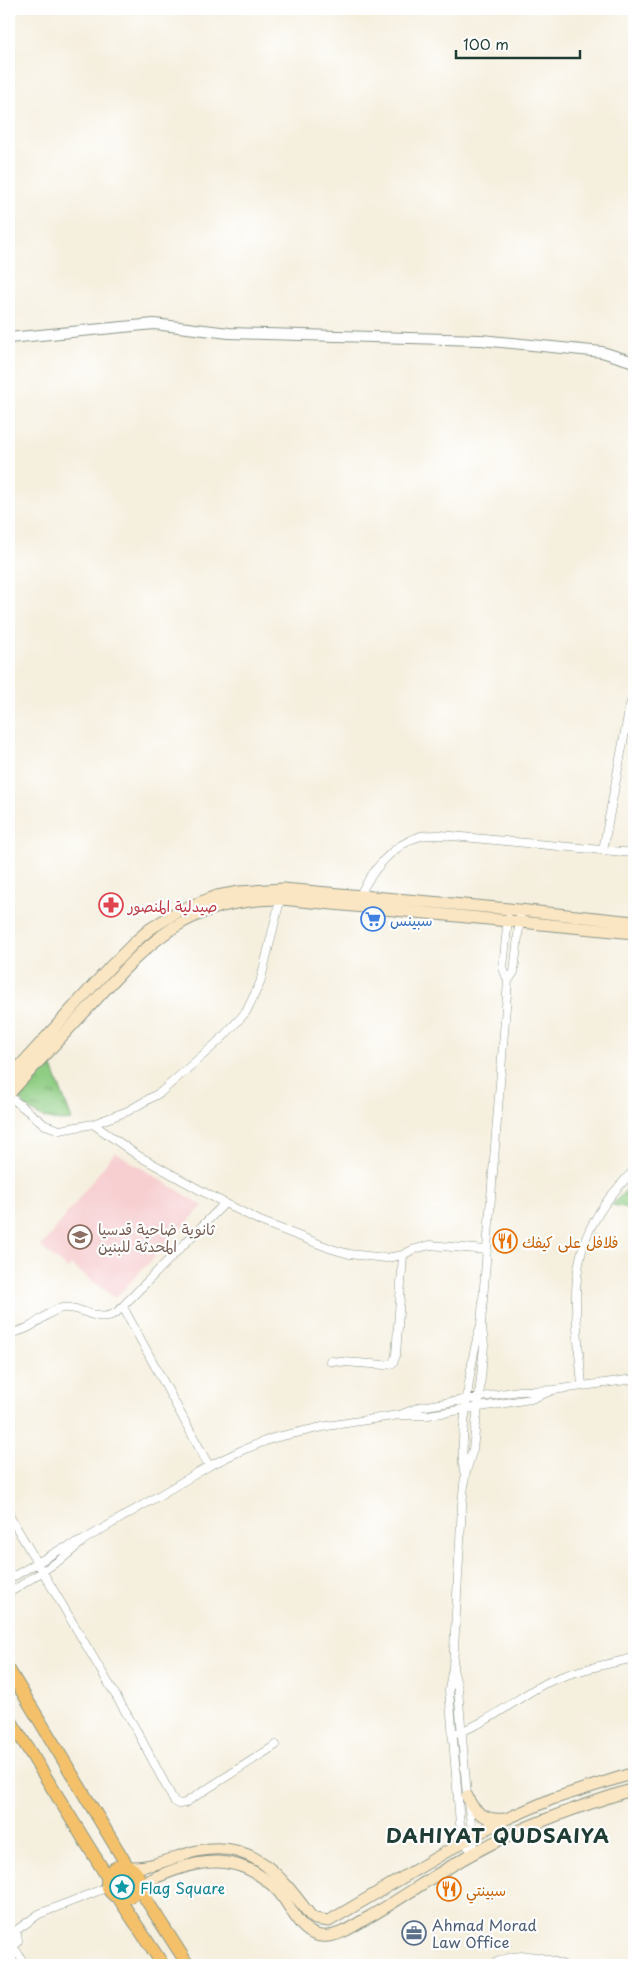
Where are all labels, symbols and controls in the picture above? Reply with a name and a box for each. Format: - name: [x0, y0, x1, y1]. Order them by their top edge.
- scale bar: [456, 28, 579, 60]
- text: 100 m: [463, 32, 509, 55]
- pharmacy icon: صيدلية المنصور: [98, 892, 124, 918]
- place label: صيدلية المنصور: [127, 894, 217, 917]
- supermarket icon: سبينس: [360, 906, 386, 932]
- place label: سبينس: [390, 908, 433, 931]
- place label: ثانوية ضاحية قدسيا المحدثة للبنين: [98, 1217, 215, 1257]
- school or university icon: ثانوية ضاحية قدسيا المحدثة للبنين: [67, 1224, 93, 1250]
- restaurant icon: فلافل على كيفك: [492, 1228, 518, 1254]
- place label: فلافل على كيفك: [522, 1230, 618, 1253]
- district label: DAHIYAT QUDSAIYA: [386, 1820, 610, 1850]
- place icon: Flag Square: [109, 1874, 135, 1900]
- place label: Flag Square: [140, 1876, 225, 1899]
- restaurant icon: سبينتي: [436, 1876, 462, 1902]
- place label: سبينتي: [466, 1878, 506, 1904]
- place label: Ahmad Morad Law Office: [432, 1913, 537, 1953]
- office icon: Ahmad Morad Law Office: [401, 1920, 427, 1946]

